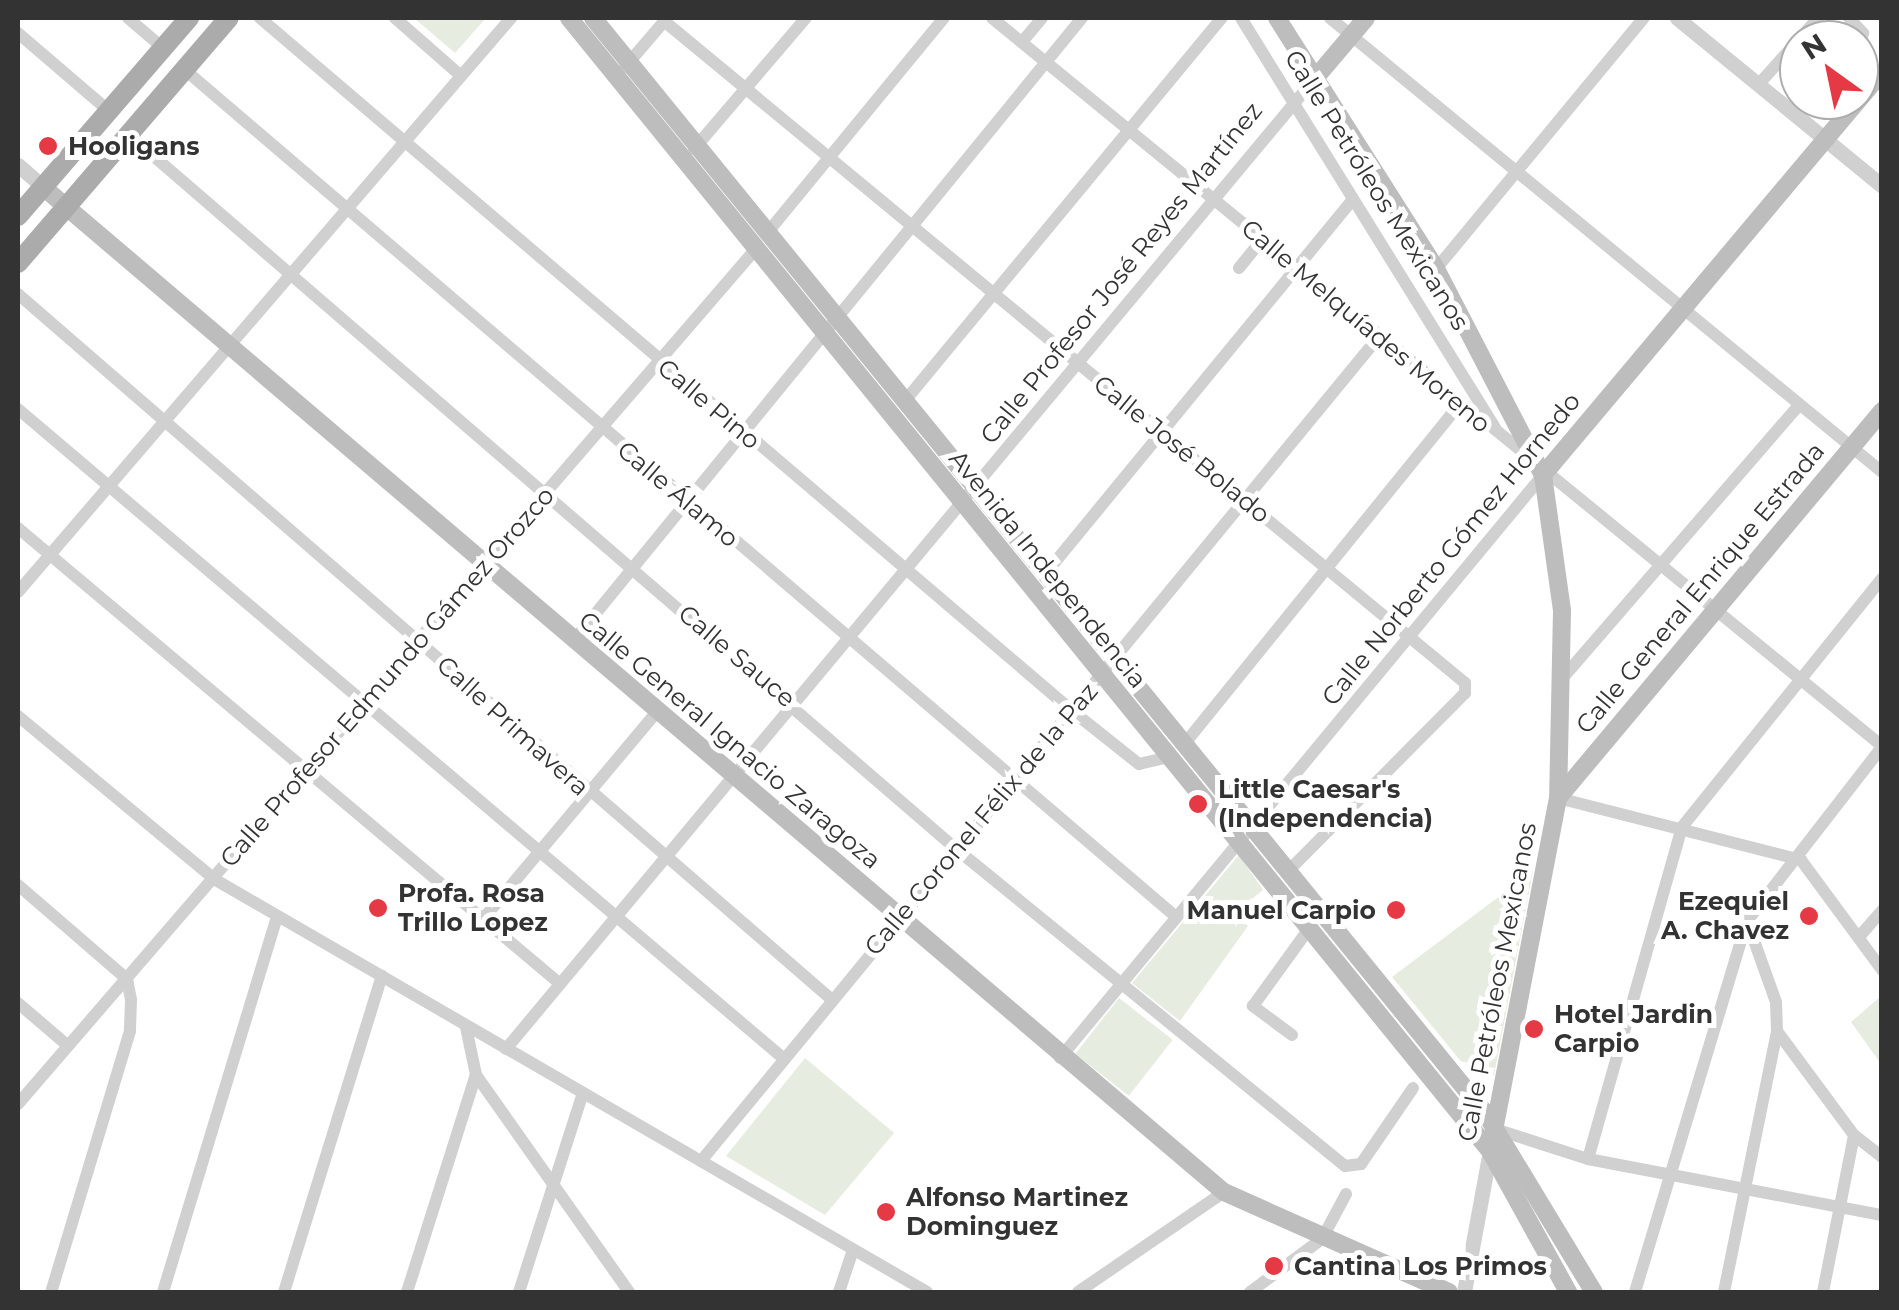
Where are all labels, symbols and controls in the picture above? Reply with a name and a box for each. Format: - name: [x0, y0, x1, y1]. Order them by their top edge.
- north arrow: [1779, 20, 1879, 120]
- text: N: [1795, 26, 1832, 67]
- street label: Calle Petróleos Mexicanos: [1278, 45, 1476, 335]
- street label: Calle Profesor José Reyes Martínez: [974, 96, 1268, 450]
- place label: Hooligans: [68, 131, 199, 161]
- marker: Hooligans: [37, 135, 59, 157]
- street label: Calle Melquíades Moreno: [1235, 213, 1497, 439]
- street label: Calle Pino: [652, 352, 766, 456]
- street label: Calle José Bolado: [1088, 369, 1276, 529]
- street label: Calle Norberto Gómez Hornedo: [1315, 387, 1587, 711]
- street label: Calle Álamo: [611, 435, 745, 553]
- street label: Calle General Enrique Estrada: [1569, 436, 1831, 740]
- street label: Avenida Independencia: [943, 444, 1153, 694]
- street label: Calle Profesor Edmundo Gámez Orozco: [214, 481, 560, 873]
- street label: Calle Sauce: [672, 598, 802, 714]
- street label: Calle General Ignacio Zaragoza: [573, 605, 887, 875]
- street label: Calle Primavera: [431, 650, 595, 802]
- street label: Calle Coronel Félix de la Paz: [858, 677, 1104, 961]
- place label: Little Caesar's (Independencia): [1218, 775, 1433, 834]
- marker: Little Caesar's (Independencia): [1187, 793, 1209, 815]
- street label: Calle Petróleos Mexicanos: [1451, 820, 1543, 1144]
- place label: Profa. Rosa Trillo Lopez: [398, 879, 548, 938]
- place label: Ezequiel A. Chavez: [1661, 887, 1789, 946]
- place label: Manuel Carpio: [1187, 895, 1376, 925]
- marker: Profa. Rosa Trillo Lopez: [367, 897, 389, 919]
- marker: Manuel Carpio: [1385, 899, 1407, 921]
- marker: Ezequiel A. Chavez: [1798, 905, 1820, 927]
- place label: Hotel Jardin Carpio: [1554, 1000, 1713, 1059]
- marker: Hotel Jardin Carpio: [1523, 1018, 1545, 1040]
- place label: Alfonso Martinez Dominguez: [906, 1183, 1128, 1242]
- marker: Alfonso Martinez Dominguez: [875, 1201, 897, 1223]
- place label: Cantina Los Primos: [1294, 1251, 1547, 1281]
- marker: Cantina Los Primos: [1263, 1255, 1285, 1277]

